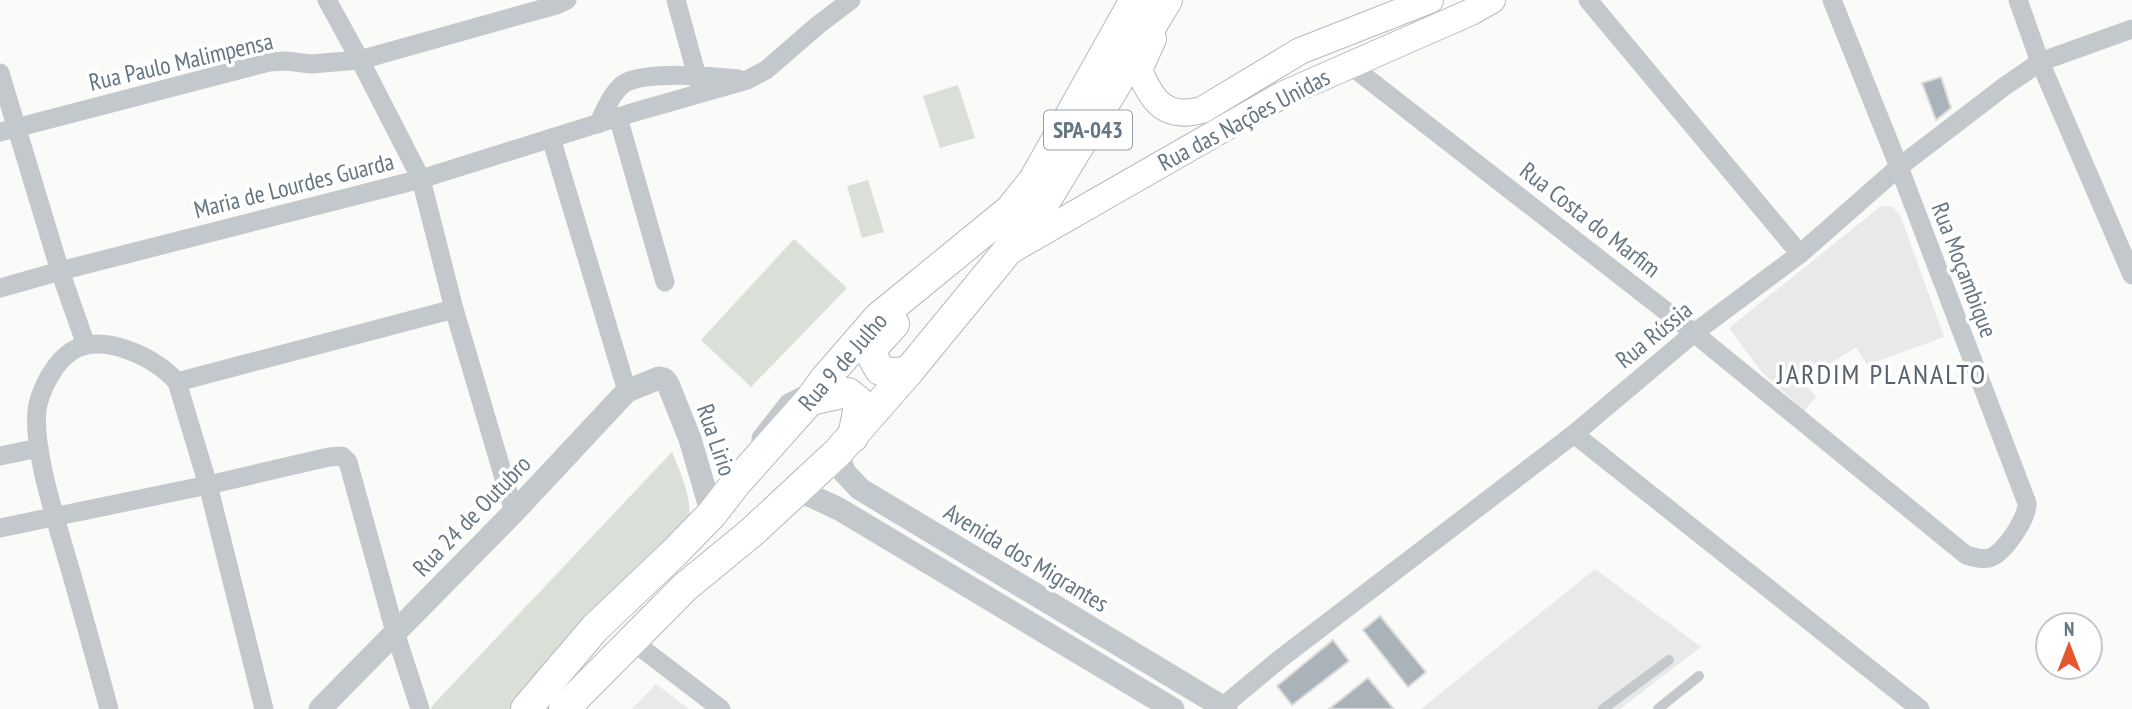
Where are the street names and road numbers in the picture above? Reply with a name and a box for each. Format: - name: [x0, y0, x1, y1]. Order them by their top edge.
- street label: Rua Paulo Malimpensa: [86, 25, 276, 98]
- street label: Rua das Nações Unidas: [1152, 61, 1335, 178]
- road number: SPA-043: [1044, 111, 1132, 150]
- street label: Maria de Lourdes Guarda: [191, 146, 397, 225]
- street label: Rua Costa do Marfim: [1514, 155, 1667, 284]
- street label: Rua Moçambique: [1924, 198, 2004, 342]
- street label: Rua Rússia: [1609, 294, 1698, 375]
- street label: Rua 9 de Julho: [791, 306, 894, 417]
- street label: Rua Lirio: [690, 400, 743, 480]
- street label: Rua 24 de Outubro: [406, 449, 537, 583]
- street label: Avenida dos Migrantes: [938, 496, 1114, 619]

